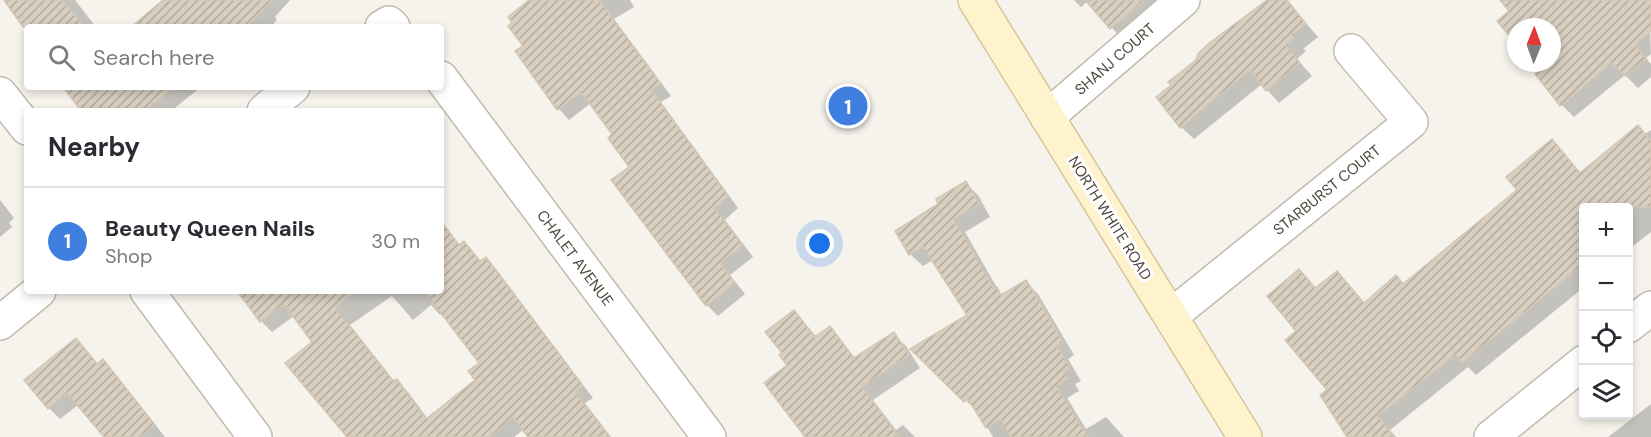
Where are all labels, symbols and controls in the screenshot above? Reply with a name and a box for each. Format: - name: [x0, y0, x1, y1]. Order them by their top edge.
- north arrow: [1507, 18, 1561, 72]
- street label: SHANJ COURT: [1071, 19, 1159, 99]
- search box: [24, 24, 444, 90]
- icon: search: [45, 41, 78, 74]
- text: Search here: [93, 43, 214, 72]
- pin: 1: [828, 84, 868, 128]
- text: Nearby: [48, 130, 140, 164]
- street label: STARBURST COURT: [1269, 140, 1385, 240]
- street label: NORTH WHITE ROAD: [1064, 152, 1156, 284]
- map controls: [1579, 203, 1633, 419]
- button: +: [1579, 203, 1633, 257]
- street label: CHALET AVENUE: [532, 206, 618, 310]
- text: Beauty Queen Nails: [105, 214, 315, 243]
- text: 1: [64, 228, 71, 254]
- text: 30 m: [371, 228, 420, 254]
- your location: [805, 229, 834, 258]
- text: Shop: [105, 243, 152, 269]
- button: −: [1579, 257, 1633, 311]
- button: locate: [1579, 311, 1633, 365]
- button: layers: [1579, 365, 1633, 419]

